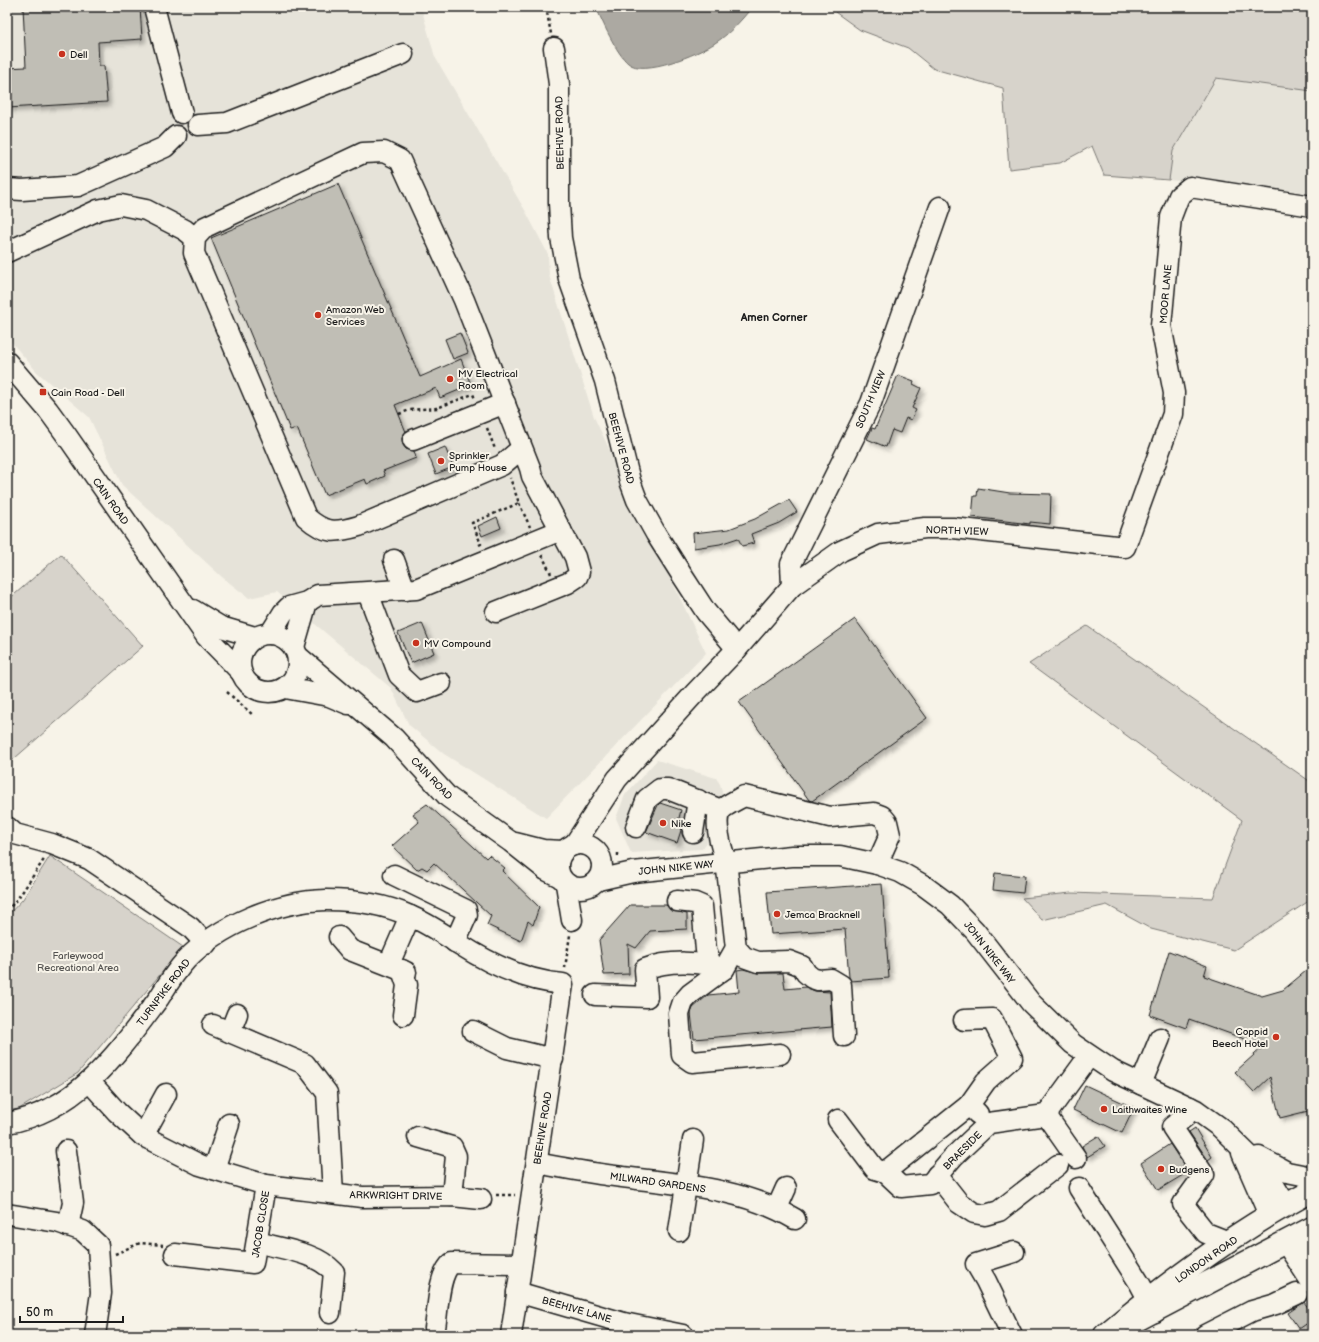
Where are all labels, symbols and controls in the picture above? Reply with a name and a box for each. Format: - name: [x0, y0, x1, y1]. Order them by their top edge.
- marker: Dell: [57, 49, 67, 59]
- place label: Dell: [70, 49, 88, 61]
- street label: BEEHIVE ROAD: [553, 96, 567, 170]
- street label: MOOR LANE: [1157, 264, 1175, 324]
- place label: Amazon Web Services: [326, 304, 385, 328]
- marker: Amazon Web Services: [313, 310, 323, 320]
- district label: Amen Corner: [740, 311, 808, 324]
- place label: MV Electrical Room: [458, 368, 518, 392]
- street label: SOUTH VIEW: [853, 369, 888, 430]
- marker: MV Electrical Room: [445, 374, 455, 384]
- marker: Cain Road - Dell: [38, 387, 48, 397]
- place label: Cain Road - Dell: [51, 387, 124, 399]
- street label: BEEHIVE ROAD: [606, 411, 636, 485]
- place label: Sprinkler Pump House: [449, 450, 507, 474]
- marker: Sprinkler Pump House: [436, 456, 446, 466]
- street label: CAIN ROAD: [90, 476, 131, 527]
- street label: NORTH VIEW: [925, 524, 989, 538]
- marker: MV Compound: [411, 638, 421, 648]
- place label: MV Compound: [424, 638, 491, 650]
- street label: CAIN ROAD: [408, 755, 454, 802]
- marker: Nike: [658, 818, 668, 828]
- place label: Nike: [671, 818, 692, 830]
- street label: JOHN NIKE WAY: [638, 858, 715, 878]
- marker: Jemca Bracknell: [772, 909, 782, 919]
- place label: Jemca Bracknell: [785, 909, 860, 921]
- street label: JOHN NIKE WAY: [961, 919, 1017, 986]
- park label: Farleywood Recreational Area: [37, 950, 119, 974]
- street label: TURNPIKE ROAD: [135, 957, 193, 1029]
- place label: Coppid Beech Hotel: [1212, 1026, 1268, 1050]
- marker: Coppid Beech Hotel: [1271, 1032, 1281, 1042]
- street label: BEEHIVE ROAD: [531, 1091, 555, 1166]
- marker: Laithwaites Wine: [1099, 1104, 1109, 1114]
- place label: Laithwaites Wine: [1112, 1104, 1187, 1116]
- street label: BRAESIDE: [941, 1129, 985, 1173]
- marker: Budgens: [1156, 1164, 1166, 1174]
- place label: Budgens: [1169, 1164, 1210, 1176]
- street label: MILWARD GARDENS: [609, 1170, 707, 1196]
- street label: JACOB CLOSE: [250, 1189, 272, 1259]
- street label: ARKWRIGHT DRIVE: [349, 1189, 443, 1203]
- street label: LONDON ROAD: [1173, 1234, 1240, 1286]
- street label: BEEHIVE LANE: [541, 1294, 613, 1326]
- scale bar: [20, 1298, 123, 1324]
- text: 50 m: [26, 1305, 53, 1320]

